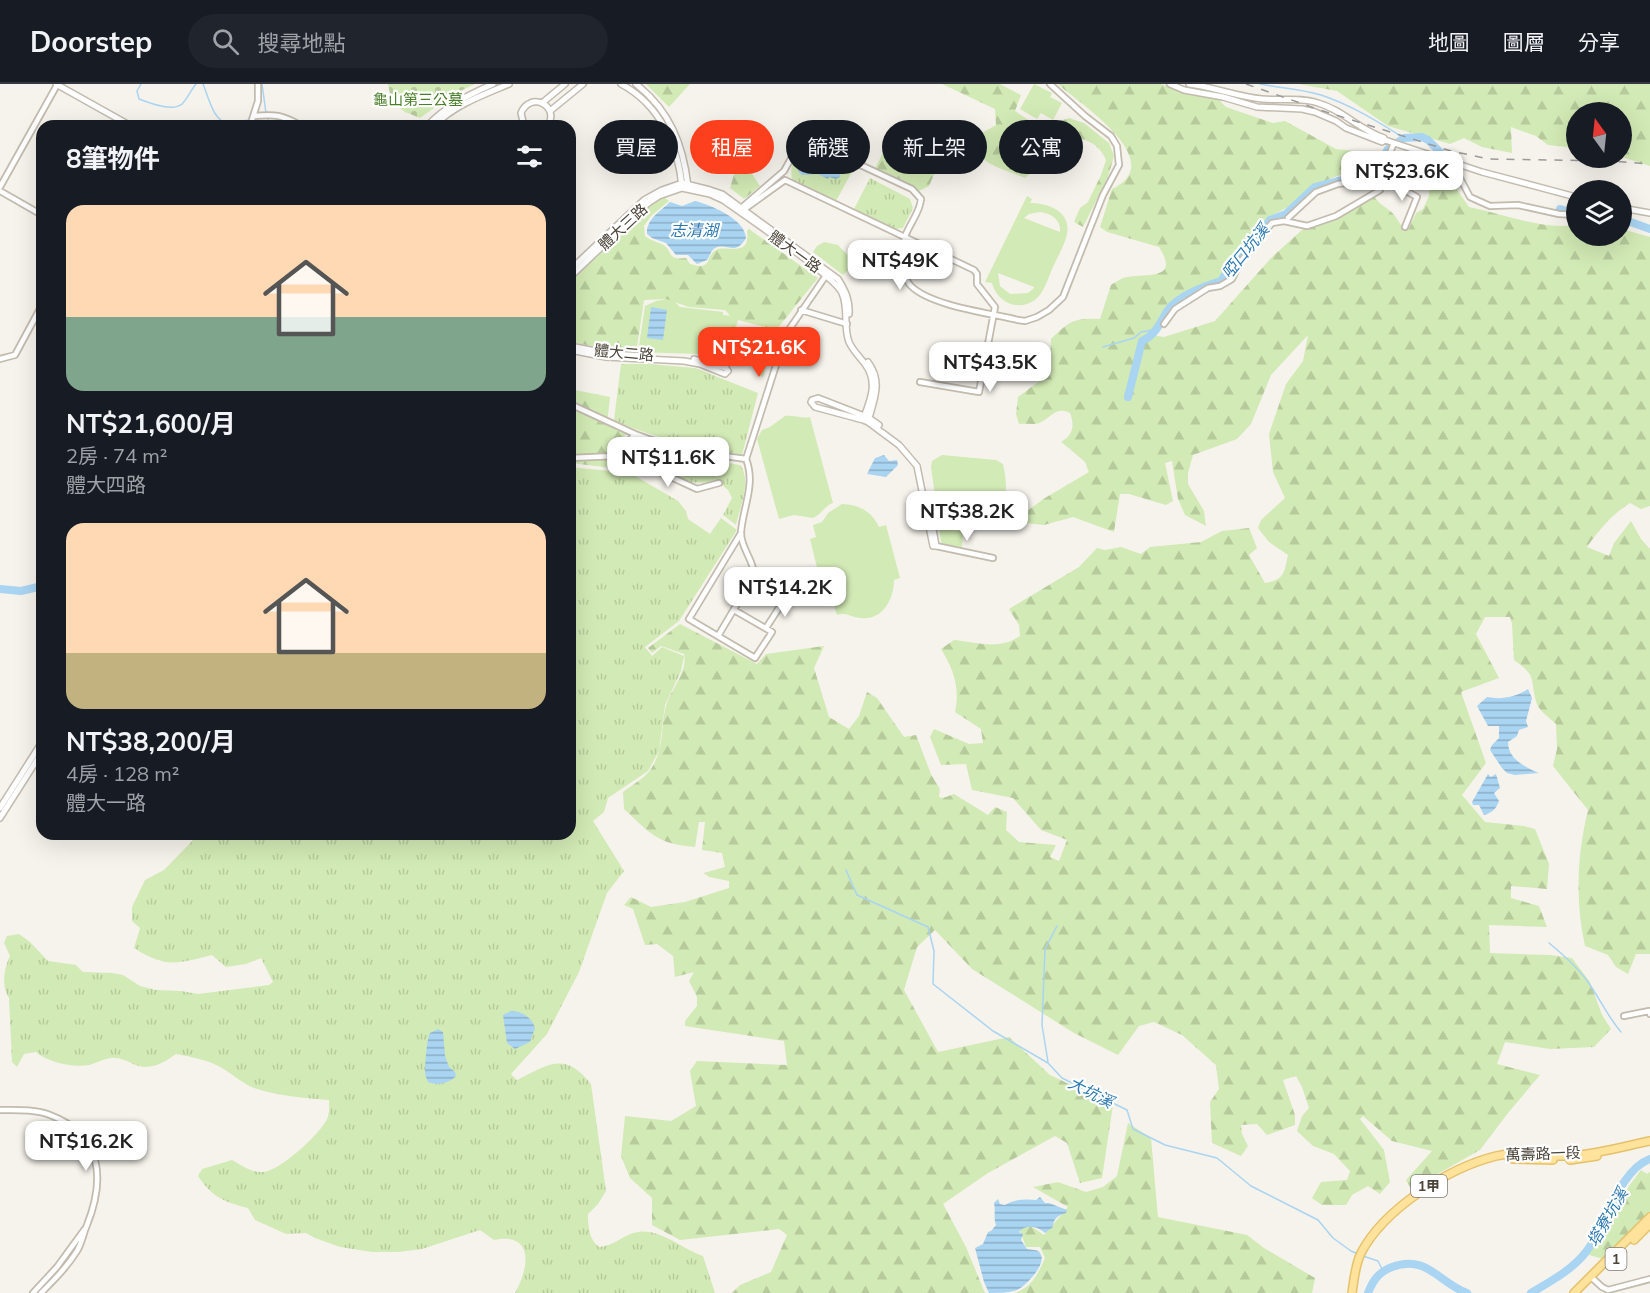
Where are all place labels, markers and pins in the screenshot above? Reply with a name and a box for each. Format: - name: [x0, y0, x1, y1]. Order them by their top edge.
- pin: NT$23.6K: [1340, 151, 1464, 202]
- pin: NT$49K: [851, 240, 949, 291]
- pin: NT$21.6K: [697, 327, 821, 378]
- pin: NT$43.5K: [928, 342, 1052, 393]
- pin: NT$11.6K: [606, 437, 730, 488]
- pin: NT$38.2K: [905, 491, 1029, 542]
- pin: NT$14.2K: [723, 567, 847, 618]
- pin: NT$16.2K: [24, 1121, 148, 1172]

